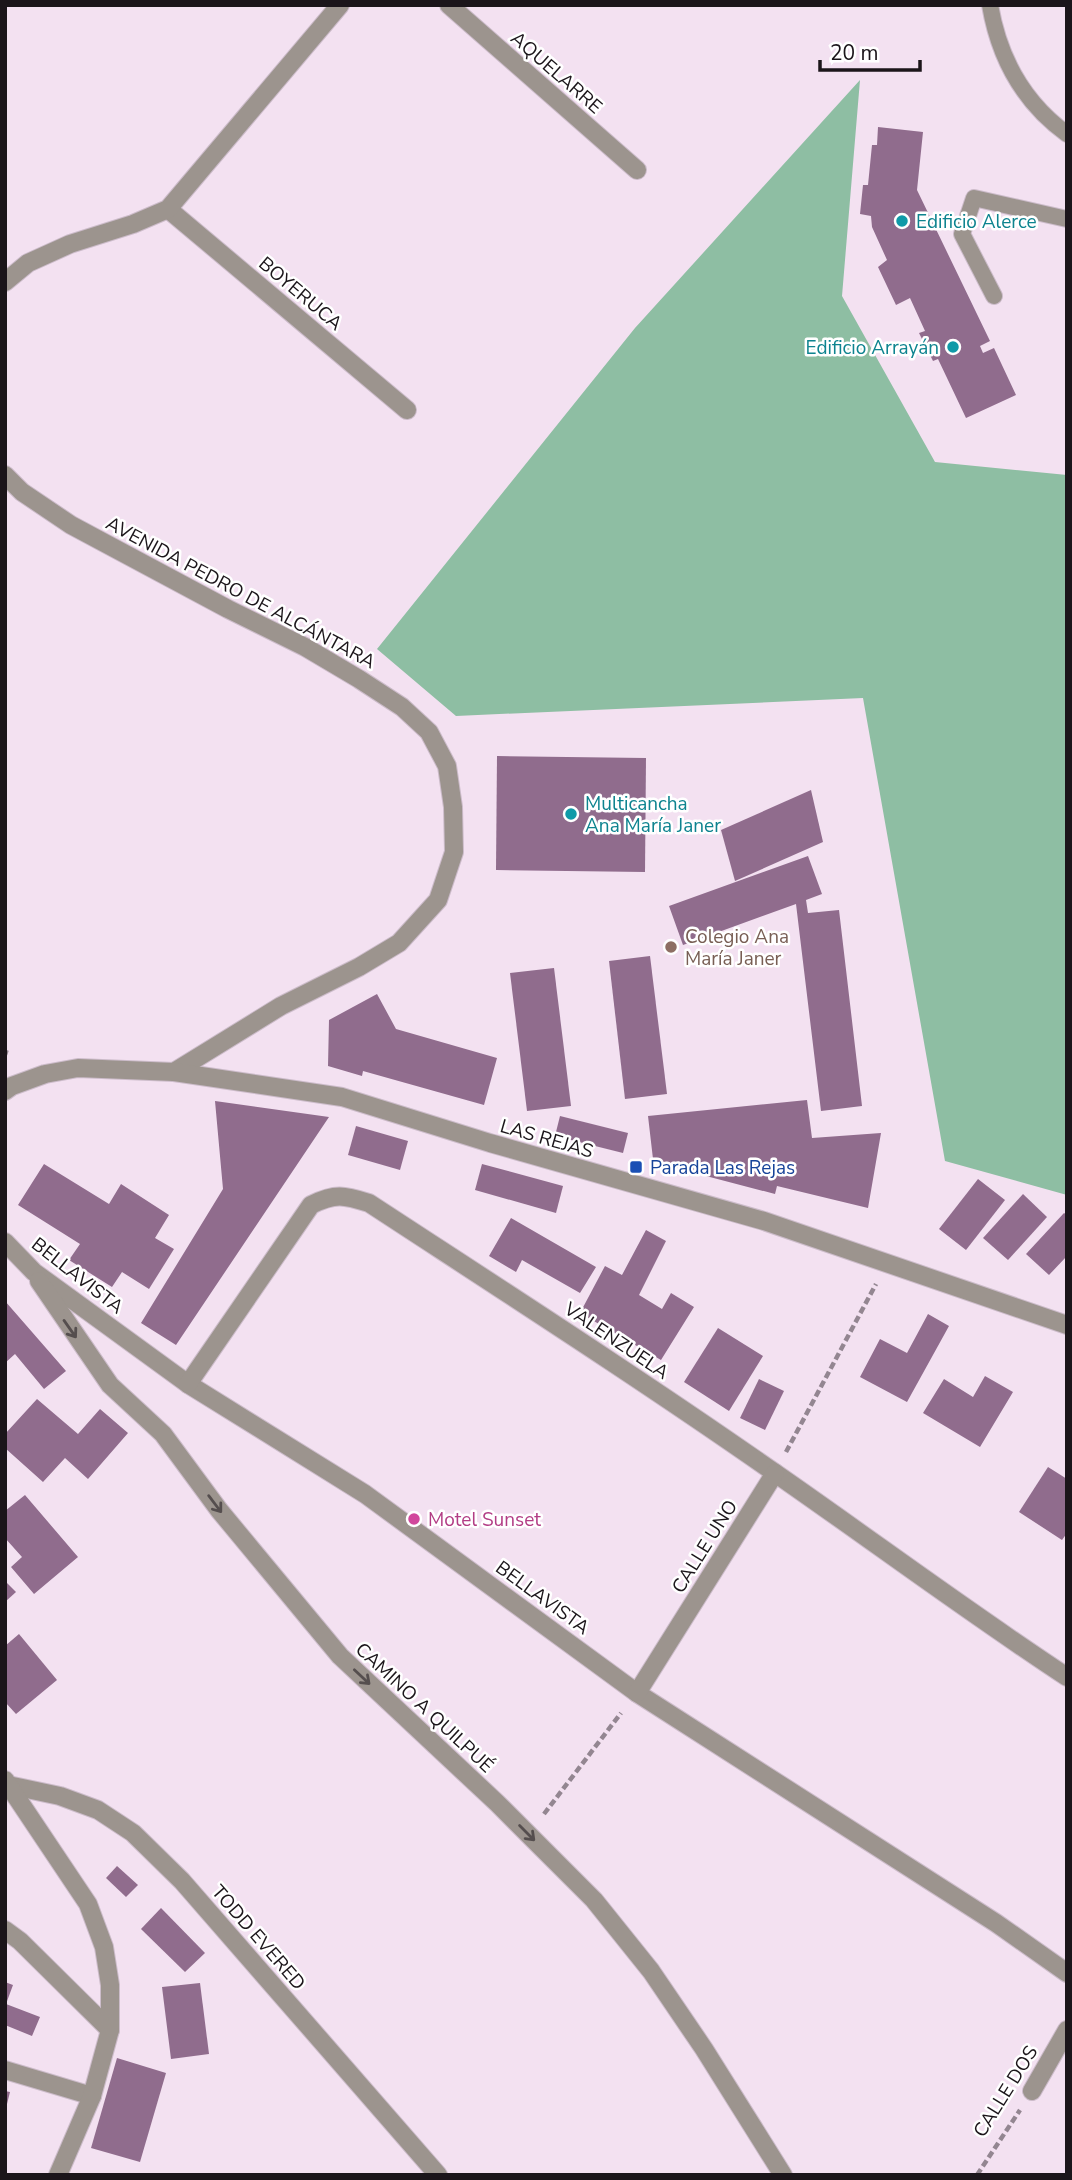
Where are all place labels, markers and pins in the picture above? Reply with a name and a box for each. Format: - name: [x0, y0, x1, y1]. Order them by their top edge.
- place label: Edificio Alerce: [916, 209, 1037, 235]
- marker: Edificio Alerce: [894, 213, 910, 229]
- place label: Edificio Arrayán: [805, 335, 939, 361]
- marker: Edificio Arrayán: [945, 339, 961, 355]
- place label: Multicancha Ana María Janer: [585, 791, 721, 839]
- marker: Multicancha Ana María Janer: [563, 806, 579, 822]
- place label: Colegio Ana María Janer: [685, 924, 789, 972]
- marker: Colegio Ana María Janer: [663, 939, 679, 955]
- place label: Parada Las Rejas: [650, 1155, 795, 1181]
- marker: Parada Las Rejas: [628, 1159, 644, 1175]
- place label: Motel Sunset: [428, 1507, 541, 1533]
- marker: Motel Sunset: [406, 1511, 422, 1527]

